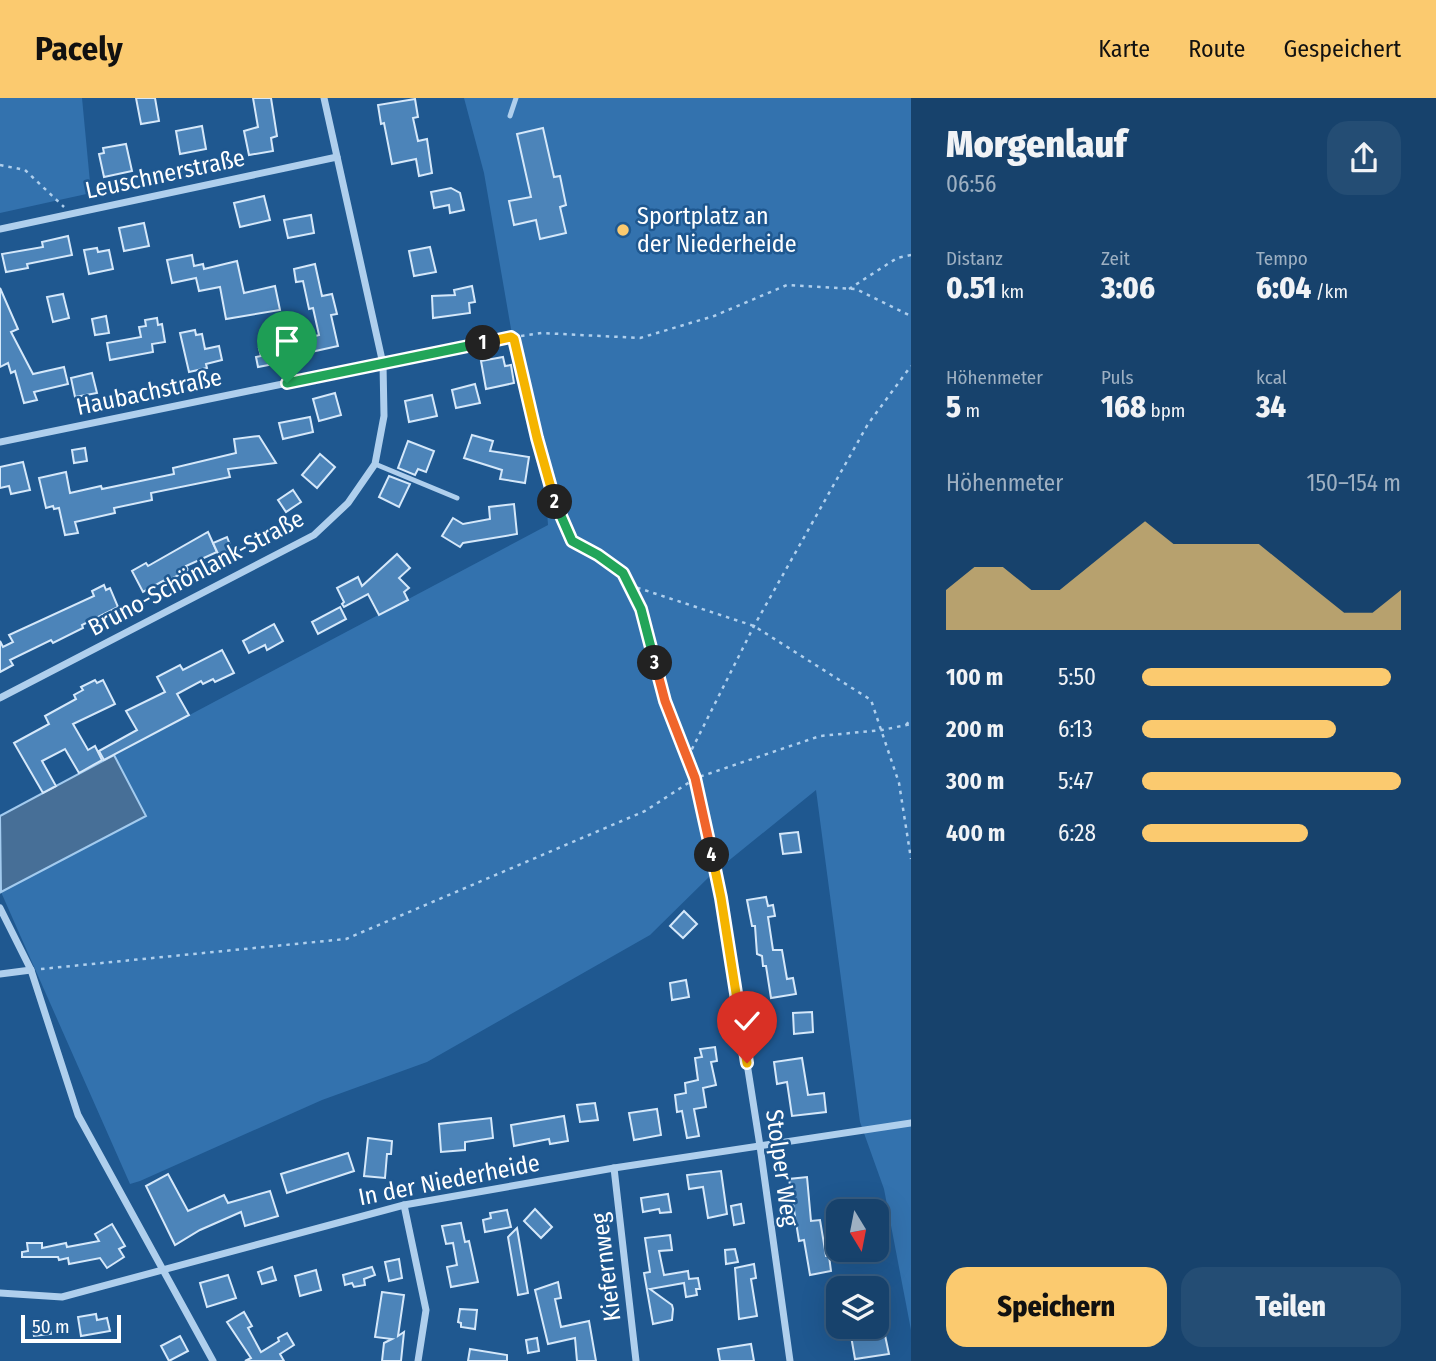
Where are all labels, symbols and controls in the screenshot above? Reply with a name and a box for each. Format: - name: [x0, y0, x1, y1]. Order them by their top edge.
- text: Pacely: [35, 29, 123, 69]
- text: Karte: [1098, 35, 1150, 63]
- text: Route: [1188, 35, 1245, 63]
- text: Gespeichert: [1283, 35, 1401, 63]
- text: Morgenlauf: [946, 121, 1127, 167]
- button: share: [1327, 121, 1401, 195]
- street label: Leuschnerstraße: [83, 143, 247, 205]
- text: 06:56: [946, 170, 996, 198]
- place label: Sportplatz an der Niederheide: [637, 202, 797, 258]
- marker: Sportplatz an der Niederheide: [615, 222, 631, 238]
- text: Distanz: [946, 247, 1003, 270]
- text: Zeit: [1101, 247, 1130, 270]
- text: Tempo: [1256, 247, 1308, 270]
- text: 0.51: [946, 270, 996, 306]
- text: 3:06: [1101, 270, 1155, 306]
- text: 6:04: [1256, 270, 1311, 306]
- text: km: [996, 280, 1024, 303]
- text: /km: [1311, 280, 1348, 303]
- pin: [257, 311, 317, 383]
- icon: arrive: [268, 322, 306, 360]
- pin: 1: [466, 326, 500, 360]
- text: 1: [478, 331, 487, 354]
- street label: Haubachstraße: [74, 363, 224, 421]
- text: Höhenmeter: [946, 366, 1043, 389]
- text: Puls: [1101, 366, 1134, 389]
- text: kcal: [1256, 366, 1287, 389]
- text: 5: [946, 389, 961, 425]
- text: 168: [1101, 389, 1146, 425]
- text: 34: [1256, 389, 1286, 425]
- text: m: [961, 399, 980, 422]
- text: bpm: [1146, 399, 1185, 422]
- text: Höhenmeter: [946, 469, 1063, 497]
- text: 150–154 m: [1306, 469, 1401, 497]
- pin: 2: [538, 484, 572, 520]
- text: 2: [550, 490, 559, 513]
- street label: Bruno-Schönlank-Straße: [83, 504, 309, 642]
- pin: 3: [638, 646, 672, 680]
- text: 3: [650, 651, 659, 674]
- text: 100 m: [946, 663, 1003, 691]
- text: 5:50: [1058, 663, 1096, 691]
- text: 200 m: [946, 715, 1004, 743]
- text: 6:13: [1058, 715, 1093, 743]
- text: 300 m: [946, 767, 1004, 795]
- text: 5:47: [1058, 767, 1093, 795]
- text: 400 m: [946, 819, 1005, 847]
- text: 6:28: [1058, 819, 1096, 847]
- pin: 4: [694, 838, 730, 872]
- text: 4: [707, 843, 716, 866]
- pin: [717, 991, 777, 1063]
- icon: check: [728, 1002, 766, 1040]
- street label: Stolper Weg: [760, 1108, 804, 1229]
- street label: In der Niederheide: [356, 1149, 542, 1211]
- north arrow: [826, 1199, 889, 1262]
- map controls: [826, 1199, 889, 1339]
- street label: Kiefernweg: [585, 1210, 627, 1323]
- button: Speichern: [946, 1267, 1167, 1347]
- button: Teilen: [1181, 1267, 1401, 1347]
- button: layers: [826, 1276, 889, 1339]
- scale bar: [21, 1312, 121, 1344]
- text: 50 m: [32, 1315, 70, 1338]

